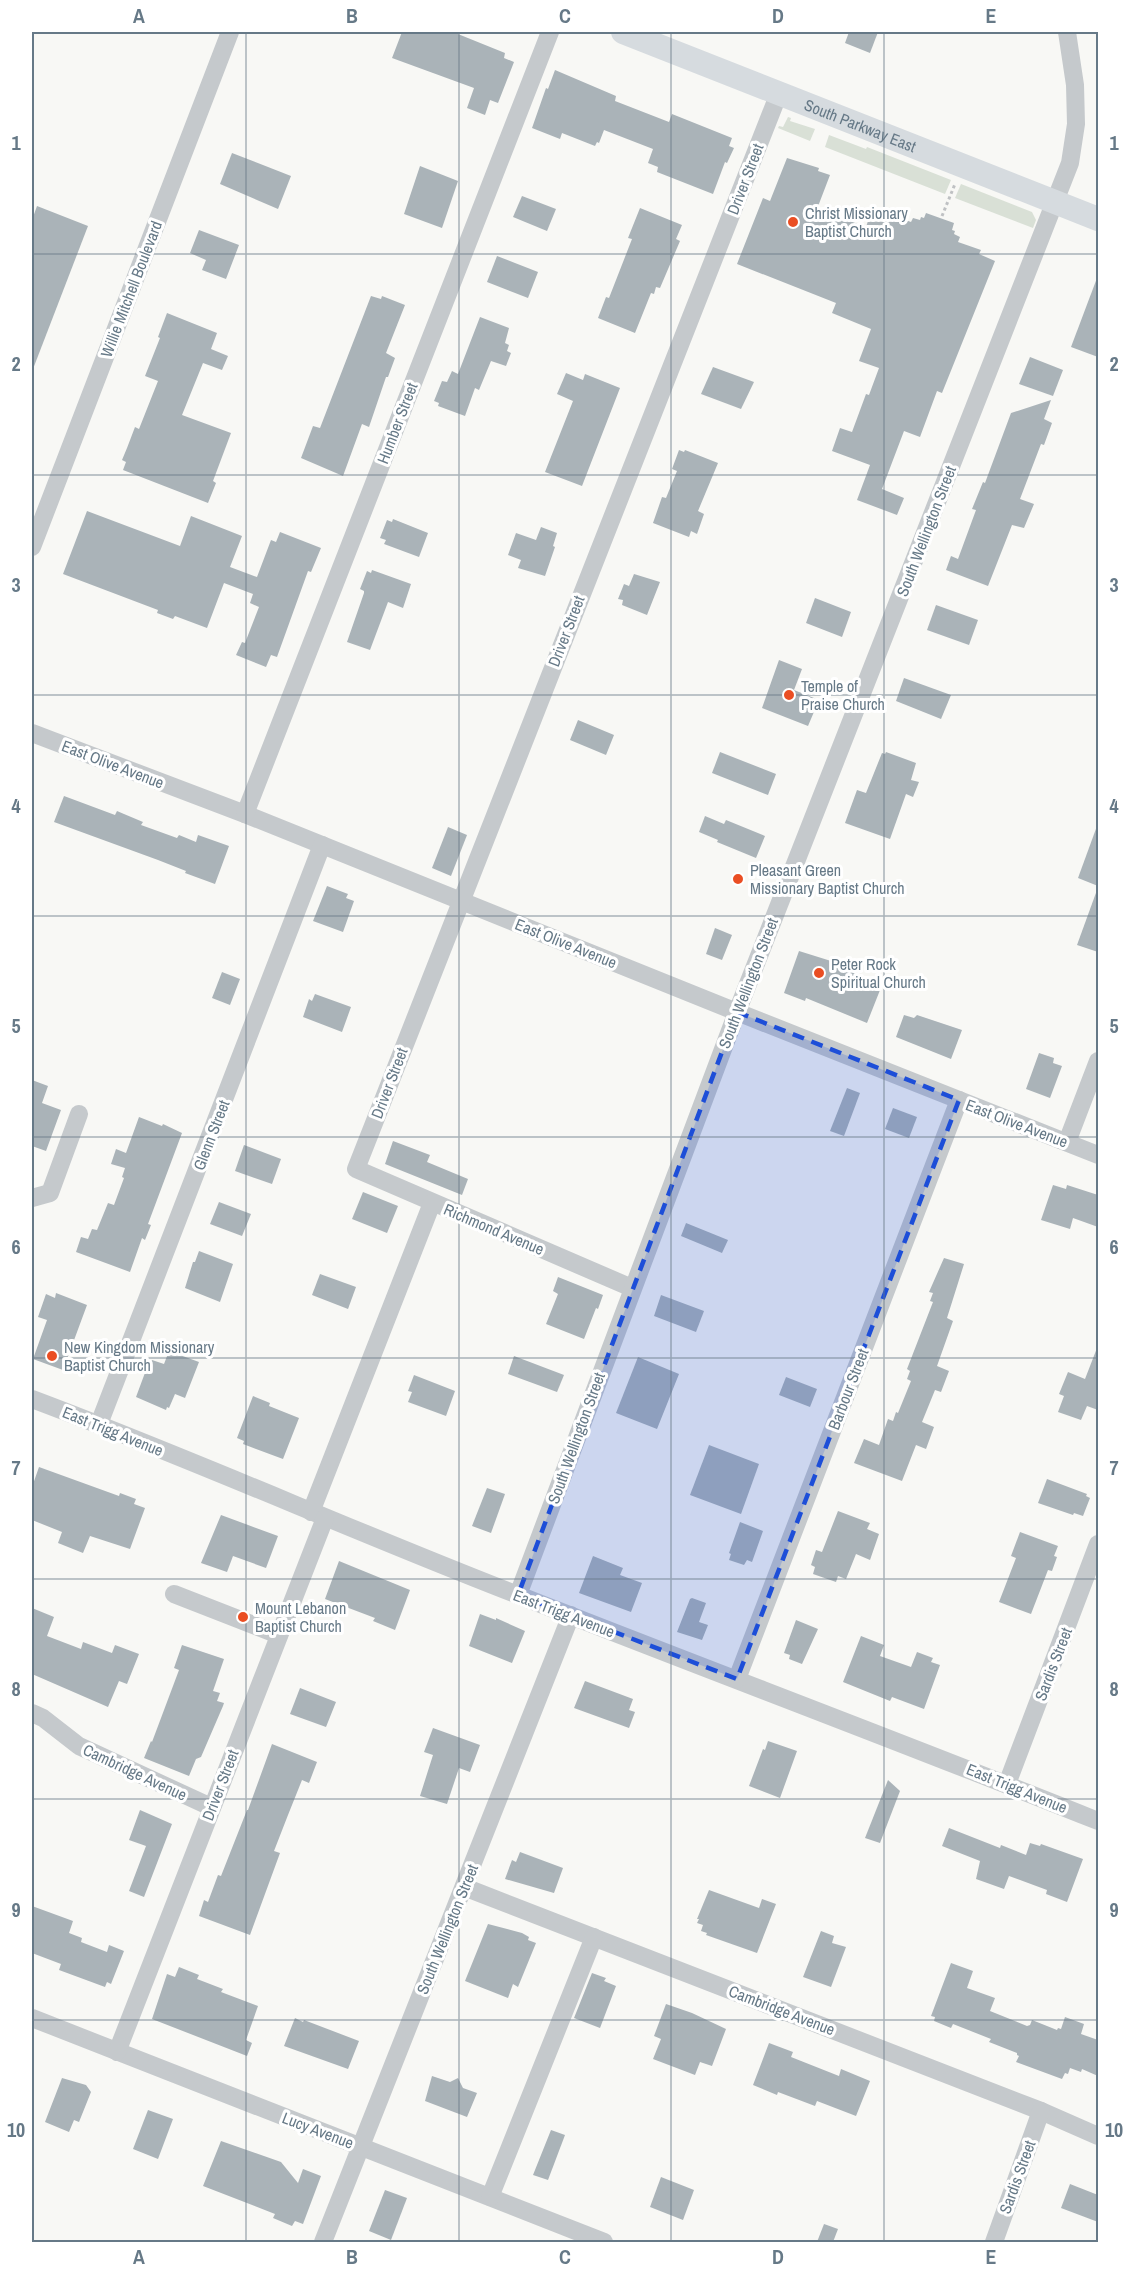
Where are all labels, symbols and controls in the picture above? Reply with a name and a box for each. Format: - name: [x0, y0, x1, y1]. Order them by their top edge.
- text: A: [133, 2, 145, 29]
- text: B: [346, 2, 358, 29]
- text: C: [559, 2, 571, 29]
- text: D: [772, 2, 784, 29]
- text: E: [986, 2, 997, 29]
- street label: South Parkway East: [801, 94, 920, 157]
- text: 1: [11, 129, 21, 156]
- text: 1: [1109, 129, 1119, 156]
- street label: Driver Street: [721, 140, 769, 218]
- place label: Christ Missionary Baptist Church: [805, 202, 908, 242]
- marker: Christ Missionary Baptist Church: [786, 215, 800, 229]
- street label: Willie Mitchell Boulevard: [95, 218, 167, 360]
- text: 2: [11, 350, 21, 377]
- text: 2: [1109, 350, 1119, 377]
- street label: Humber Street: [371, 379, 423, 467]
- street label: South Wellington Street: [891, 462, 961, 600]
- text: 3: [11, 571, 21, 598]
- text: 3: [1109, 571, 1119, 598]
- street label: Driver Street: [542, 592, 590, 670]
- place label: Temple of Praise Church: [801, 675, 885, 715]
- marker: Temple of Praise Church: [782, 688, 796, 702]
- street label: East Olive Avenue: [59, 734, 167, 794]
- text: 4: [11, 792, 21, 819]
- text: 4: [1109, 792, 1119, 819]
- place label: Pleasant Green Missionary Baptist Church: [750, 859, 905, 899]
- marker: Pleasant Green Missionary Baptist Church: [731, 872, 745, 886]
- street label: East Olive Avenue: [512, 913, 620, 973]
- street label: South Wellington Street: [713, 914, 783, 1052]
- place label: Peter Rock Spiritual Church: [831, 953, 926, 993]
- marker: Peter Rock Spiritual Church: [812, 966, 826, 980]
- text: 5: [11, 1012, 21, 1039]
- text: 5: [1109, 1012, 1119, 1039]
- street label: Driver Street: [365, 1044, 413, 1122]
- street label: East Olive Avenue: [963, 1093, 1071, 1153]
- street label: Glenn Street: [188, 1096, 235, 1173]
- street label: Richmond Avenue: [440, 1198, 548, 1260]
- text: 6: [11, 1233, 21, 1260]
- text: 6: [1109, 1233, 1119, 1260]
- place label: New Kingdom Missionary Baptist Church: [64, 1336, 215, 1376]
- street label: Barbour Street: [822, 1345, 874, 1433]
- marker: New Kingdom Missionary Baptist Church: [45, 1349, 59, 1363]
- street label: South Wellington Street: [542, 1369, 610, 1507]
- street label: East Trigg Avenue: [59, 1401, 167, 1461]
- text: 7: [11, 1454, 21, 1481]
- text: 7: [1109, 1454, 1119, 1481]
- street label: East Trigg Avenue: [510, 1584, 618, 1642]
- place label: Mount Lebanon Baptist Church: [255, 1597, 346, 1637]
- marker: Mount Lebanon Baptist Church: [236, 1610, 250, 1624]
- street label: Sardis Street: [1029, 1624, 1077, 1704]
- text: 8: [11, 1675, 21, 1702]
- text: 8: [1109, 1675, 1119, 1702]
- street label: Cambridge Avenue: [80, 1738, 190, 1806]
- street label: Driver Street: [196, 1746, 244, 1824]
- street label: East Trigg Avenue: [963, 1758, 1071, 1818]
- street label: South Wellington Street: [411, 1860, 483, 1997]
- text: 9: [11, 1896, 21, 1923]
- text: 9: [1109, 1896, 1119, 1923]
- street label: Cambridge Avenue: [726, 1980, 838, 2040]
- street label: Lucy Avenue: [279, 2106, 357, 2154]
- text: 10: [7, 2116, 25, 2143]
- text: 10: [1105, 2116, 1123, 2143]
- street label: Sardis Street: [994, 2137, 1041, 2217]
- text: A: [133, 2243, 145, 2270]
- text: B: [346, 2243, 358, 2270]
- text: C: [559, 2243, 571, 2270]
- text: D: [772, 2243, 784, 2270]
- text: E: [986, 2243, 997, 2270]

